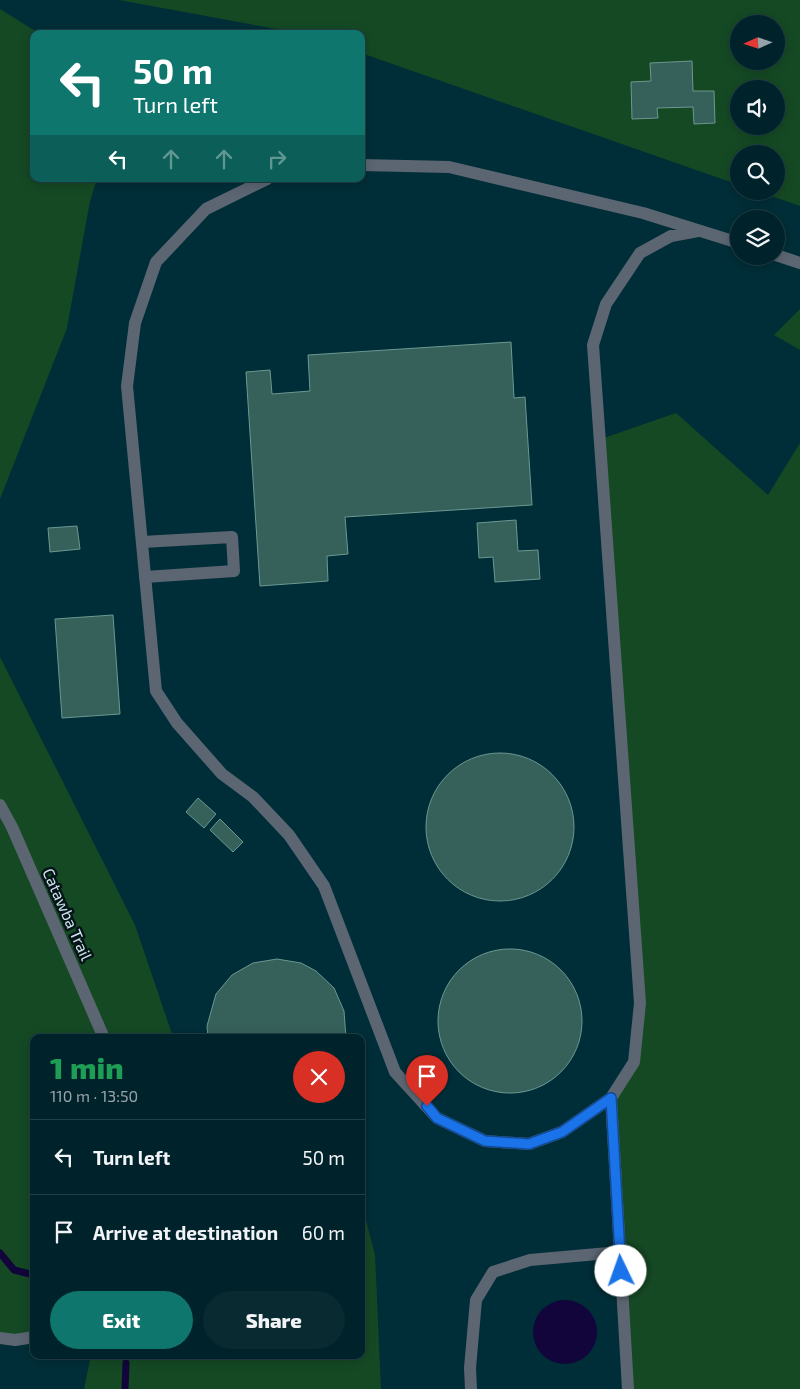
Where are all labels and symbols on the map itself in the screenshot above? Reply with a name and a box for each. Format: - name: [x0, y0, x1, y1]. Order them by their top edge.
- north arrow: [730, 15, 785, 70]
- street label: Catawba Trail: [39, 865, 97, 963]
- pin: [406, 1055, 448, 1106]
- position arrow: [594, 1244, 646, 1296]

